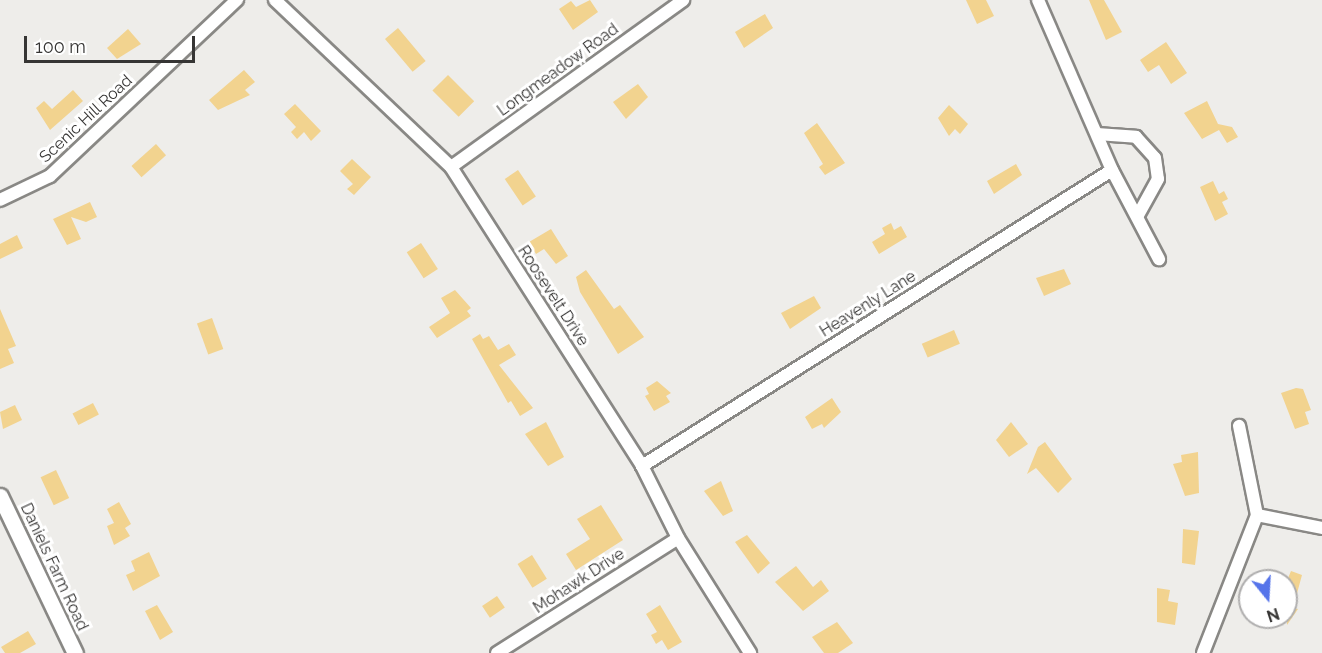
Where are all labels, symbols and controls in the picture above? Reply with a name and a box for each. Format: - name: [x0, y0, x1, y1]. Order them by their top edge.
- street label: Longmeadow Road: [494, 20, 622, 120]
- scale bar: [27, 24, 198, 62]
- text: 100 m: [35, 36, 86, 57]
- street label: Scenic Hill Road: [36, 71, 136, 167]
- street label: Roosevelt Drive: [513, 242, 593, 350]
- street label: Heavenly Lane: [816, 267, 920, 341]
- street label: Daniels Farm Road: [16, 500, 92, 634]
- street label: Mohawk Drive: [530, 544, 628, 618]
- north arrow: [1238, 569, 1298, 629]
- text: N: [1264, 604, 1282, 626]

